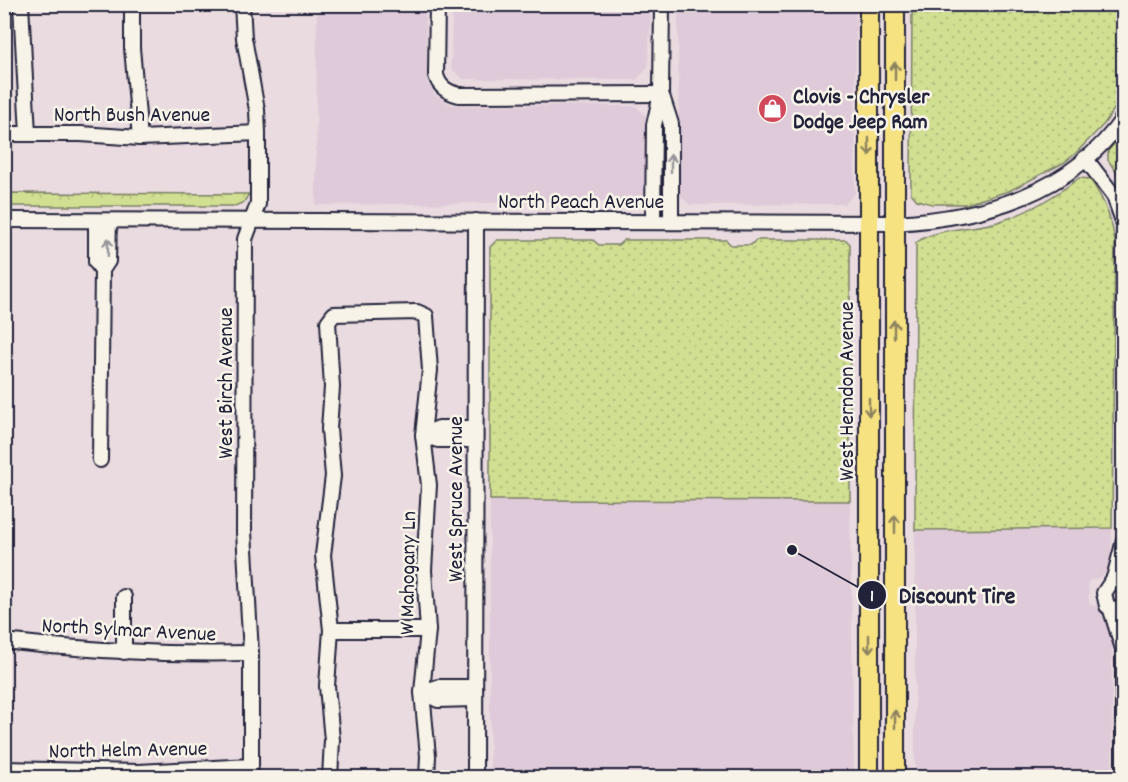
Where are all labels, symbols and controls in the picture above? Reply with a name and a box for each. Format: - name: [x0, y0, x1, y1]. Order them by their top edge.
- one-way arrow: [889, 62, 901, 82]
- place label: Clovis - Chrysler Dodge Jeep Ram: [793, 83, 930, 139]
- shop icon: Clovis - Chrysler Dodge Jeep Ram: [756, 92, 788, 124]
- street label: North Bush Avenue: [54, 101, 210, 132]
- one-way arrow: [863, 136, 875, 156]
- one-way arrow: [665, 154, 677, 174]
- street label: North Peach Avenue: [498, 188, 664, 219]
- one-way arrow: [102, 237, 114, 257]
- street label: West Herndon Avenue: [833, 301, 864, 481]
- street label: West Birch Avenue: [212, 307, 243, 459]
- one-way arrow: [888, 320, 900, 340]
- one-way arrow: [863, 396, 875, 416]
- street label: West Spruce Avenue: [442, 416, 473, 582]
- street label: W Mahogany Ln: [393, 511, 426, 635]
- one-way arrow: [889, 515, 900, 535]
- callout: Discount Tire: [857, 574, 1027, 616]
- text: Discount Tire: [899, 581, 1016, 615]
- text: 1: [870, 585, 874, 610]
- street label: North Sylmar Avenue: [41, 611, 217, 652]
- one-way arrow: [863, 633, 875, 653]
- one-way arrow: [889, 710, 901, 730]
- street label: North Helm Avenue: [49, 735, 208, 768]

